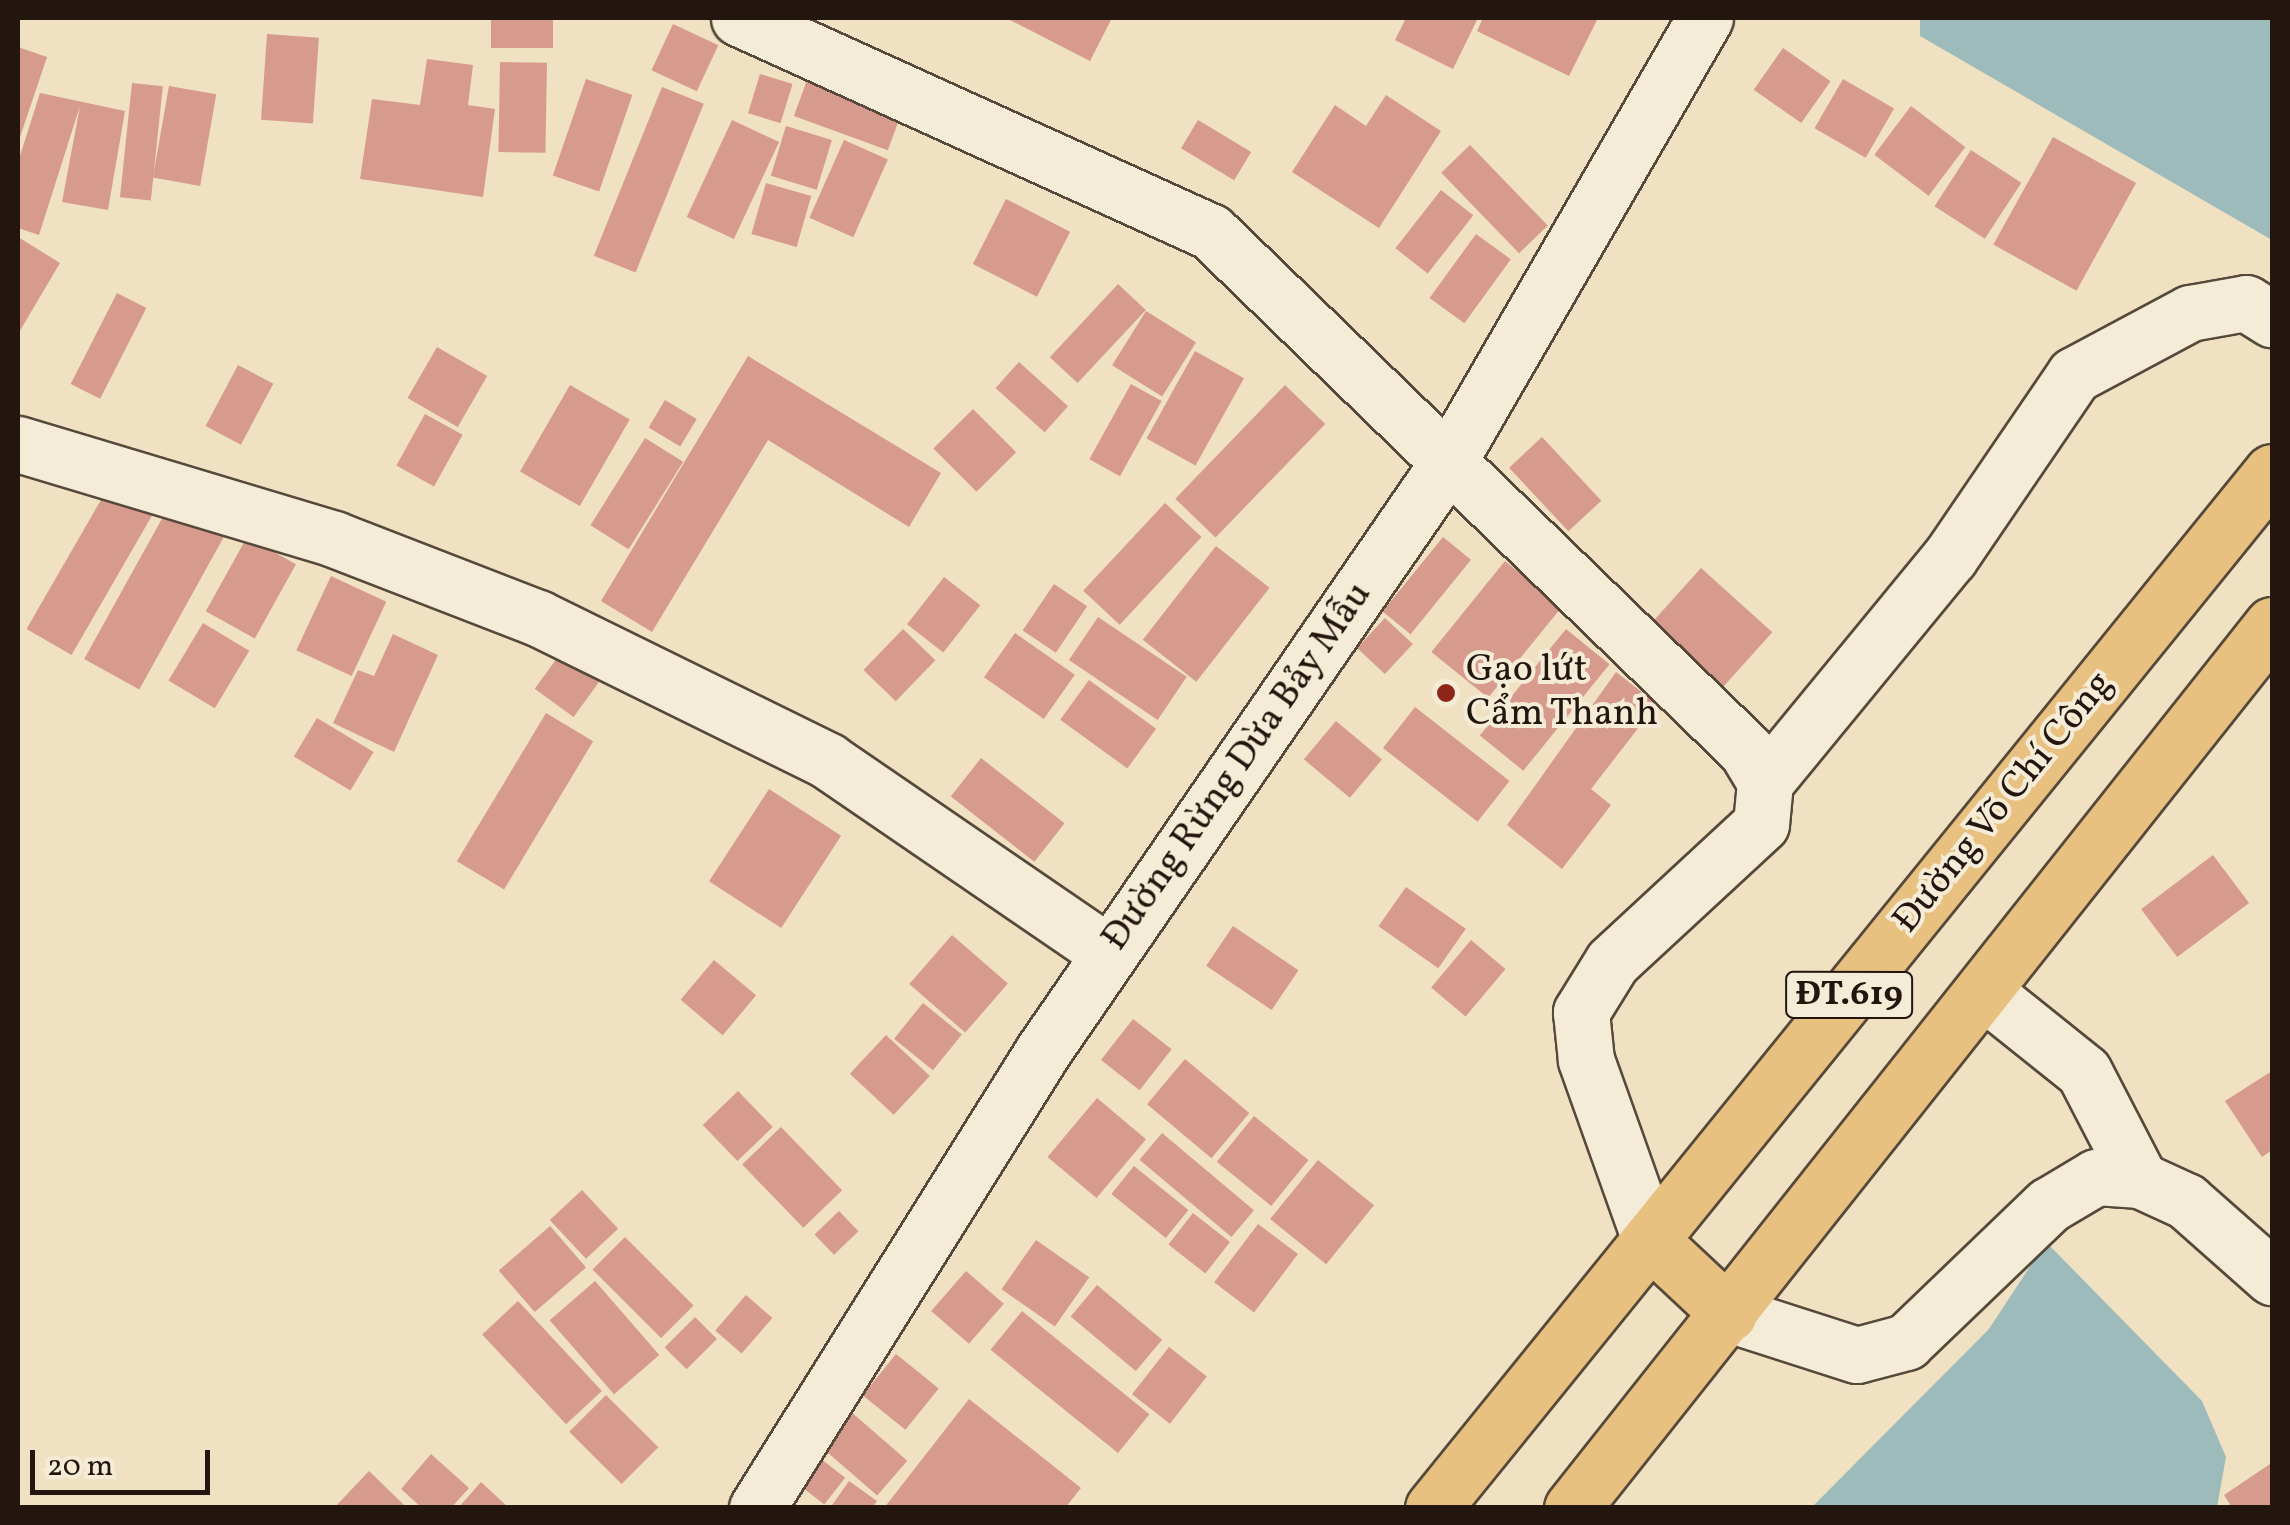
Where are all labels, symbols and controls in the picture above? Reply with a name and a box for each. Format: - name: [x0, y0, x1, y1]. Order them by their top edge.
- street label: Đường Rừng Dừa Bảy Mẫu: [1093, 573, 1383, 961]
- place label: Gạo lứt Cẩm Thanh: [1466, 648, 1659, 738]
- street label: Đường Võ Chí Công: [1884, 662, 2124, 944]
- marker: Gạo lứt Cẩm Thanh: [1435, 682, 1457, 704]
- road number: ĐT.619: [1784, 965, 1914, 1025]
- scale bar: [35, 1430, 215, 1492]
- text: 20 m: [47, 1446, 113, 1488]

